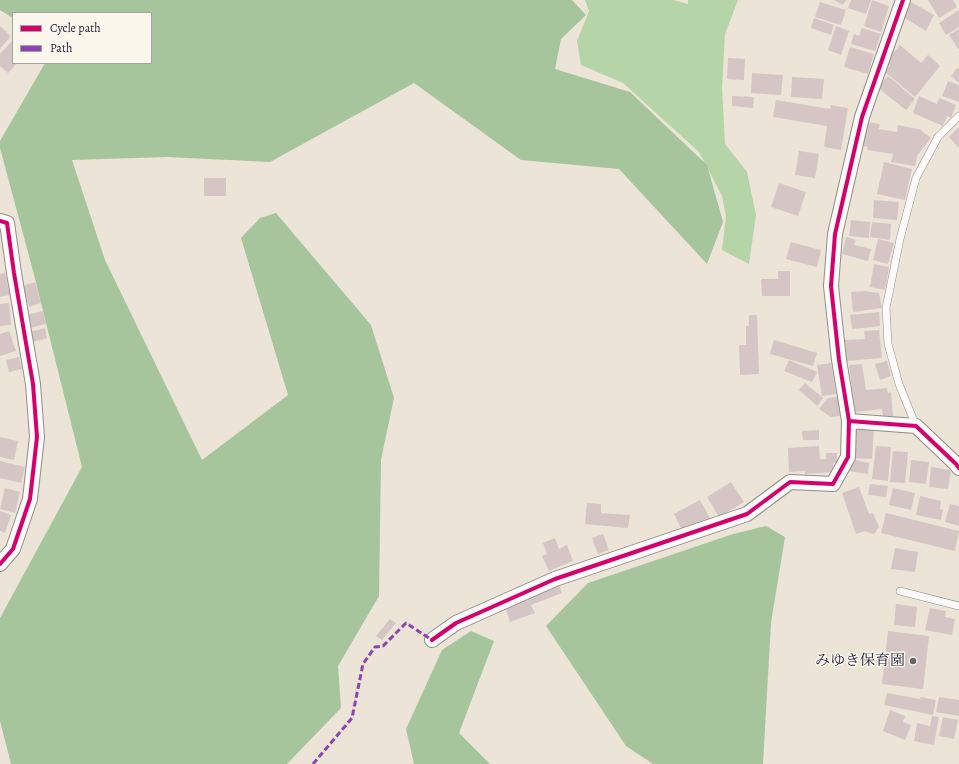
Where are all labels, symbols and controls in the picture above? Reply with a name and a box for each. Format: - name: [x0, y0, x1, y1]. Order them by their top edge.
- legend: [12, 12, 152, 64]
- text: Cycle path: [50, 20, 101, 36]
- text: Path: [50, 40, 72, 56]
- place label: みゆき保育園: [815, 652, 905, 670]
- marker: みゆき保育園: [908, 656, 918, 666]

